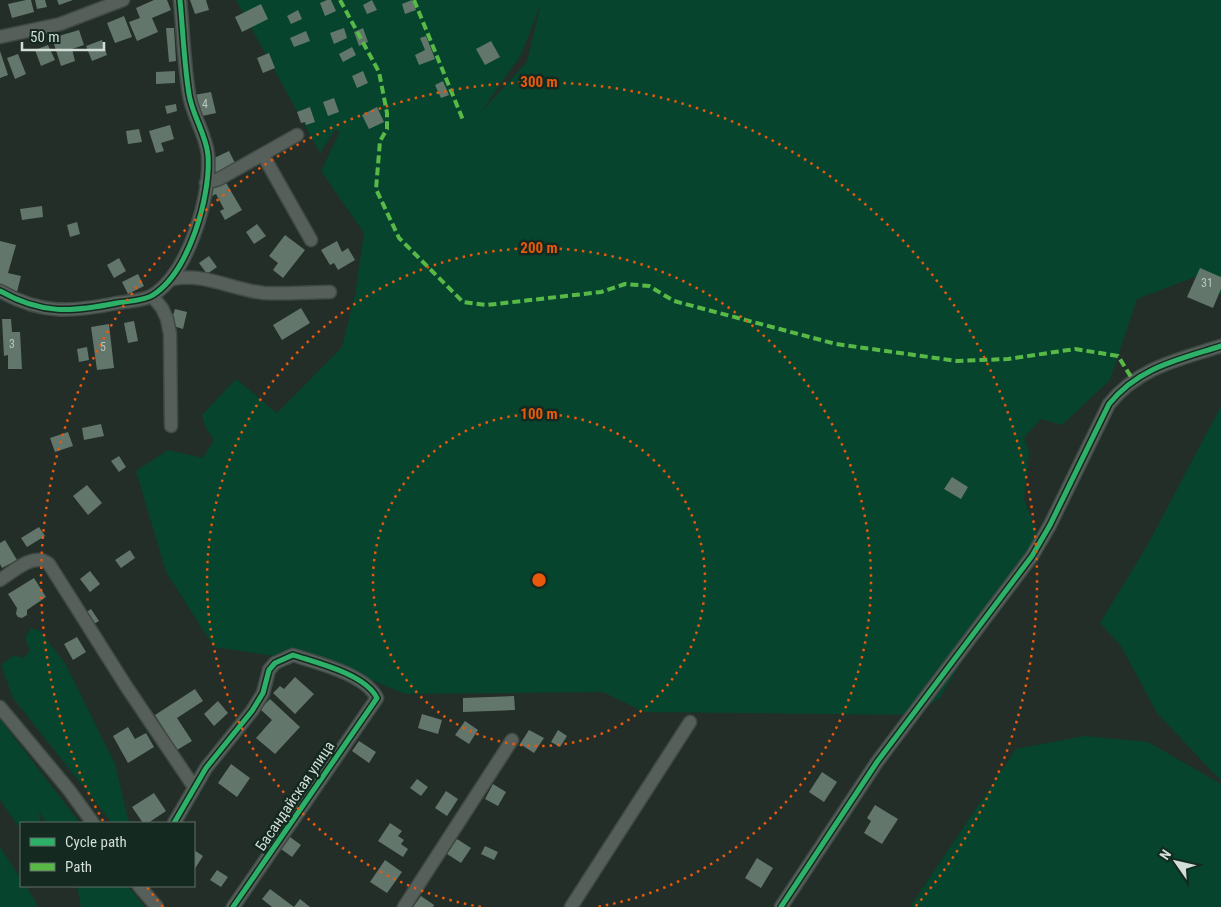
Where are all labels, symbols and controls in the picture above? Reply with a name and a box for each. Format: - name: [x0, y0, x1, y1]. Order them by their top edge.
- scale bar: [22, 20, 105, 52]
- text: 50 m: [30, 28, 60, 46]
- text: 300 m: [520, 73, 558, 91]
- house number: 4: [202, 97, 208, 111]
- text: 200 m: [520, 239, 558, 257]
- house number: 31: [1201, 276, 1213, 290]
- house number: 3: [9, 337, 15, 351]
- house number: 5: [100, 340, 106, 354]
- text: 100 m: [520, 405, 558, 423]
- centre of rings: [530, 571, 548, 589]
- street label: Басандайская улица: [252, 738, 338, 854]
- legend: [20, 822, 195, 887]
- text: Cycle path: [65, 833, 127, 851]
- north arrow: [1151, 837, 1201, 887]
- text: N: [1156, 847, 1174, 863]
- text: Path: [65, 858, 92, 876]

